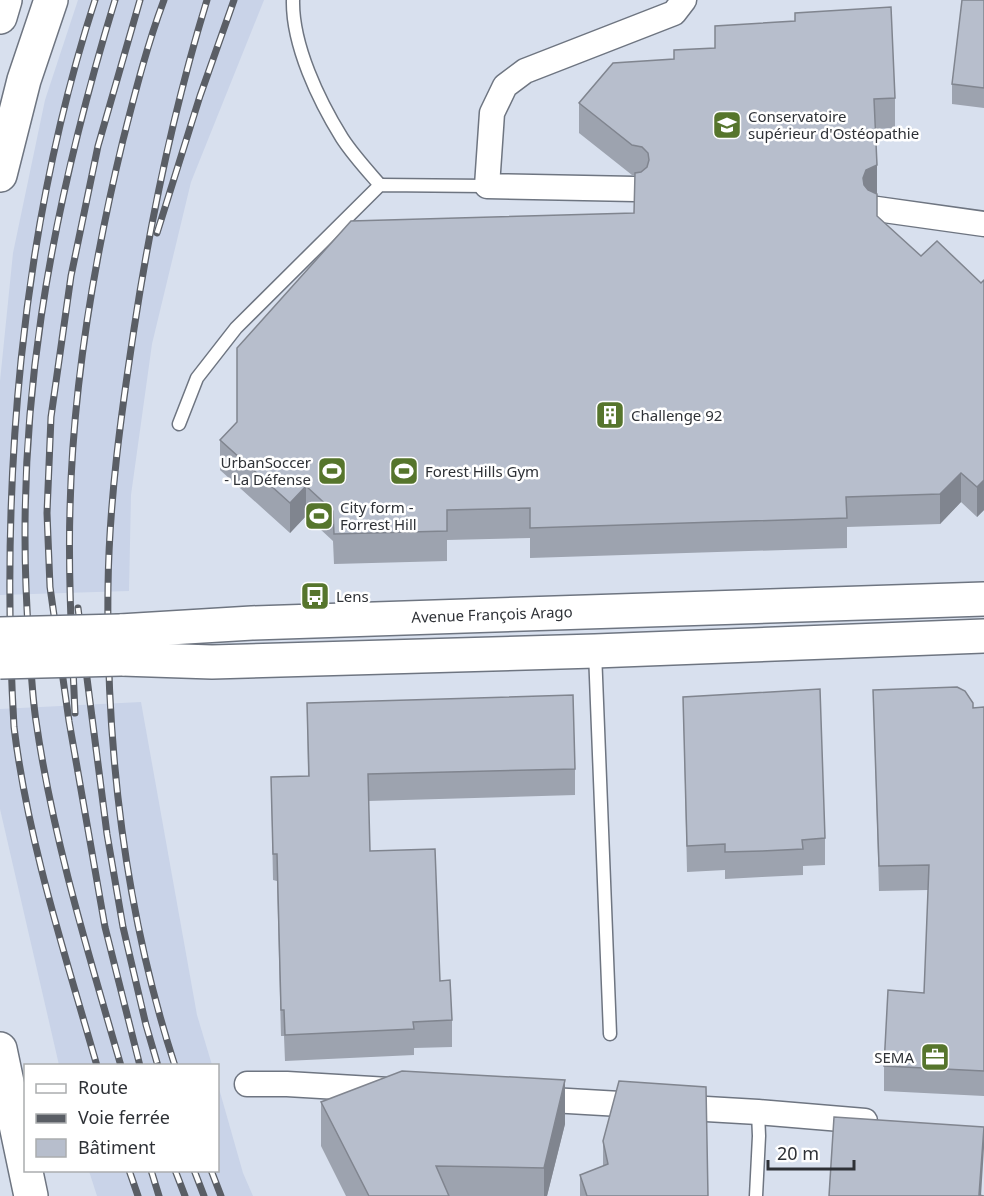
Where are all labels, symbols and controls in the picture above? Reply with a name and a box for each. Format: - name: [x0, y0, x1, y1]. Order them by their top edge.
- place label: Conservatoire supérieur d'Ostéopathie: [748, 106, 919, 143]
- school or university icon: Conservatoire supérieur d'Ostéopathie: [711, 109, 743, 141]
- building icon: Challenge 92: [594, 399, 626, 431]
- place label: Challenge 92: [631, 405, 722, 425]
- place label: UrbanSoccer - La Défense: [221, 452, 311, 489]
- sports icon: UrbanSoccer - La Défense: [316, 455, 348, 487]
- sports icon: Forest Hills Gym: [388, 455, 420, 487]
- place label: Forest Hills Gym: [425, 461, 539, 481]
- place label: City form - Forrest Hill: [340, 497, 417, 534]
- sports icon: City form - Forrest Hill: [303, 500, 335, 532]
- bus stop icon: Lens: [299, 580, 331, 612]
- place label: Lens: [336, 586, 369, 606]
- street label: Avenue François Arago: [411, 601, 573, 627]
- office icon: SEMA: [919, 1041, 951, 1073]
- place label: SEMA: [874, 1047, 914, 1067]
- legend: [24, 1064, 219, 1172]
- text: Route: [78, 1075, 128, 1099]
- text: Voie ferrée: [78, 1105, 170, 1129]
- scale bar: [768, 1133, 854, 1171]
- text: Bâtiment: [78, 1135, 156, 1159]
- text: 20 m: [777, 1141, 819, 1165]

